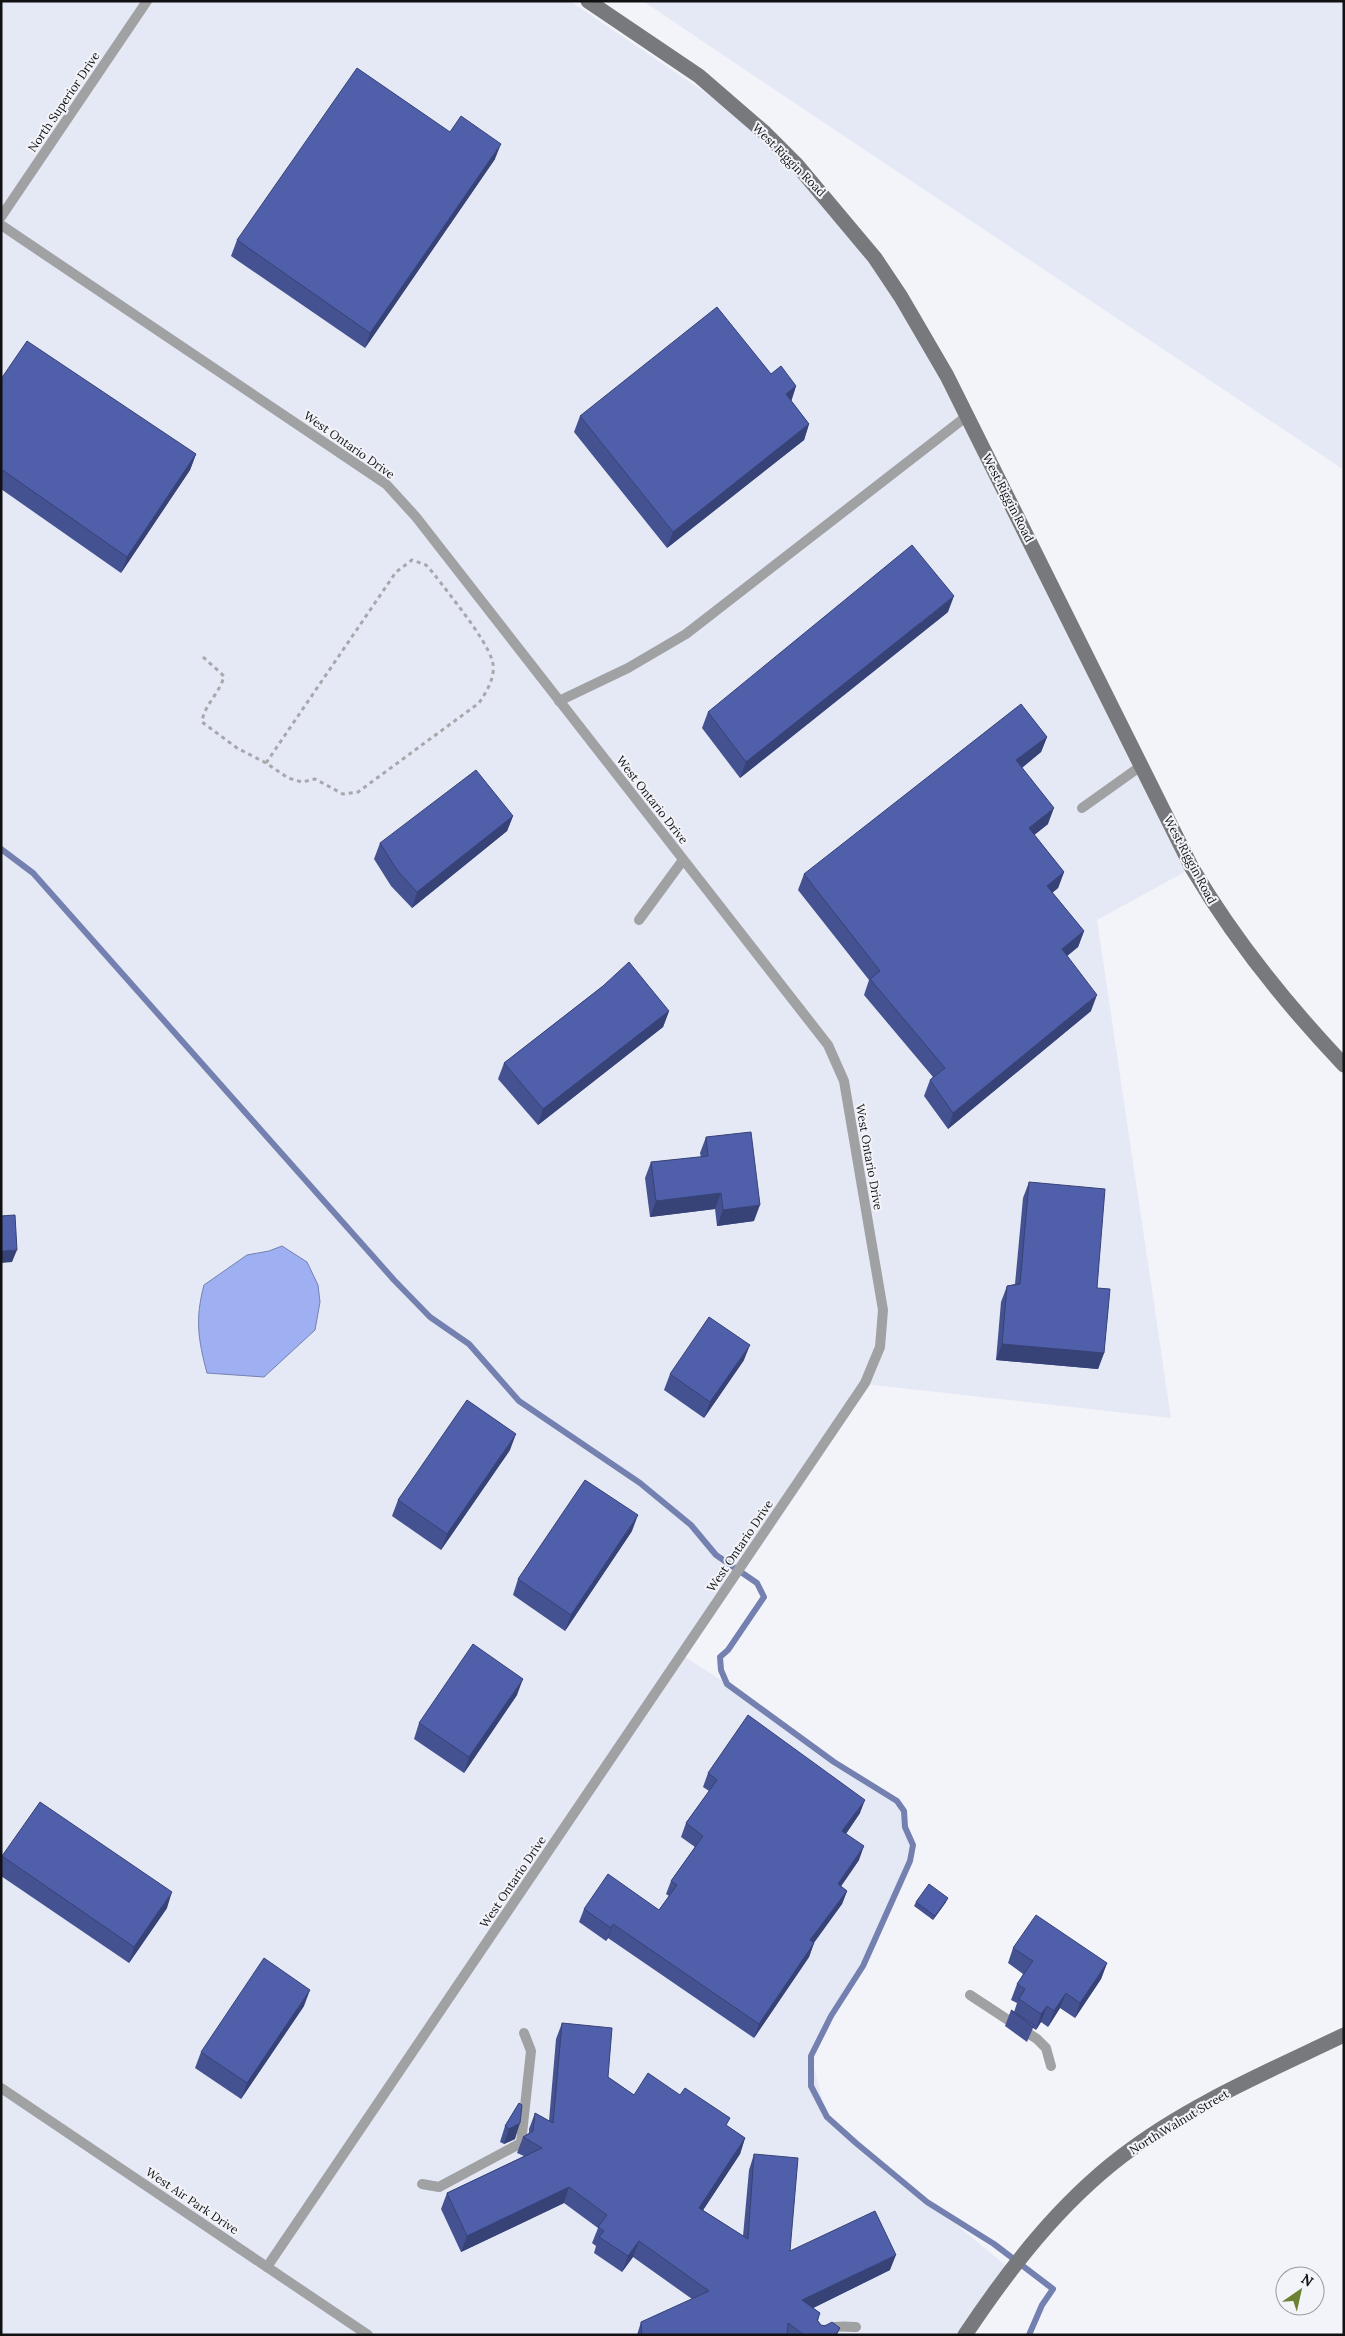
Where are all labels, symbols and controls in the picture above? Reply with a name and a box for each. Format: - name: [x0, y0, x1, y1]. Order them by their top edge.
- street label: North Superior Drive: [24, 48, 103, 155]
- street label: West Riggin Road: [750, 120, 829, 199]
- street label: West Ontario Drive: [301, 408, 398, 482]
- street label: West Riggin Road: [980, 451, 1037, 545]
- street label: West Ontario Drive: [613, 753, 692, 847]
- street label: West Riggin Road: [1161, 813, 1220, 906]
- street label: West Ontario Drive: [853, 1103, 886, 1212]
- street label: West Ontario Drive: [703, 1497, 776, 1595]
- street label: West Ontario Drive: [476, 1833, 549, 1931]
- street label: North Walnut Street: [1126, 2086, 1232, 2157]
- street label: West Air Park Drive: [143, 2164, 242, 2237]
- north arrow: [1275, 2266, 1325, 2316]
- text: N: [1298, 2270, 1317, 2291]

